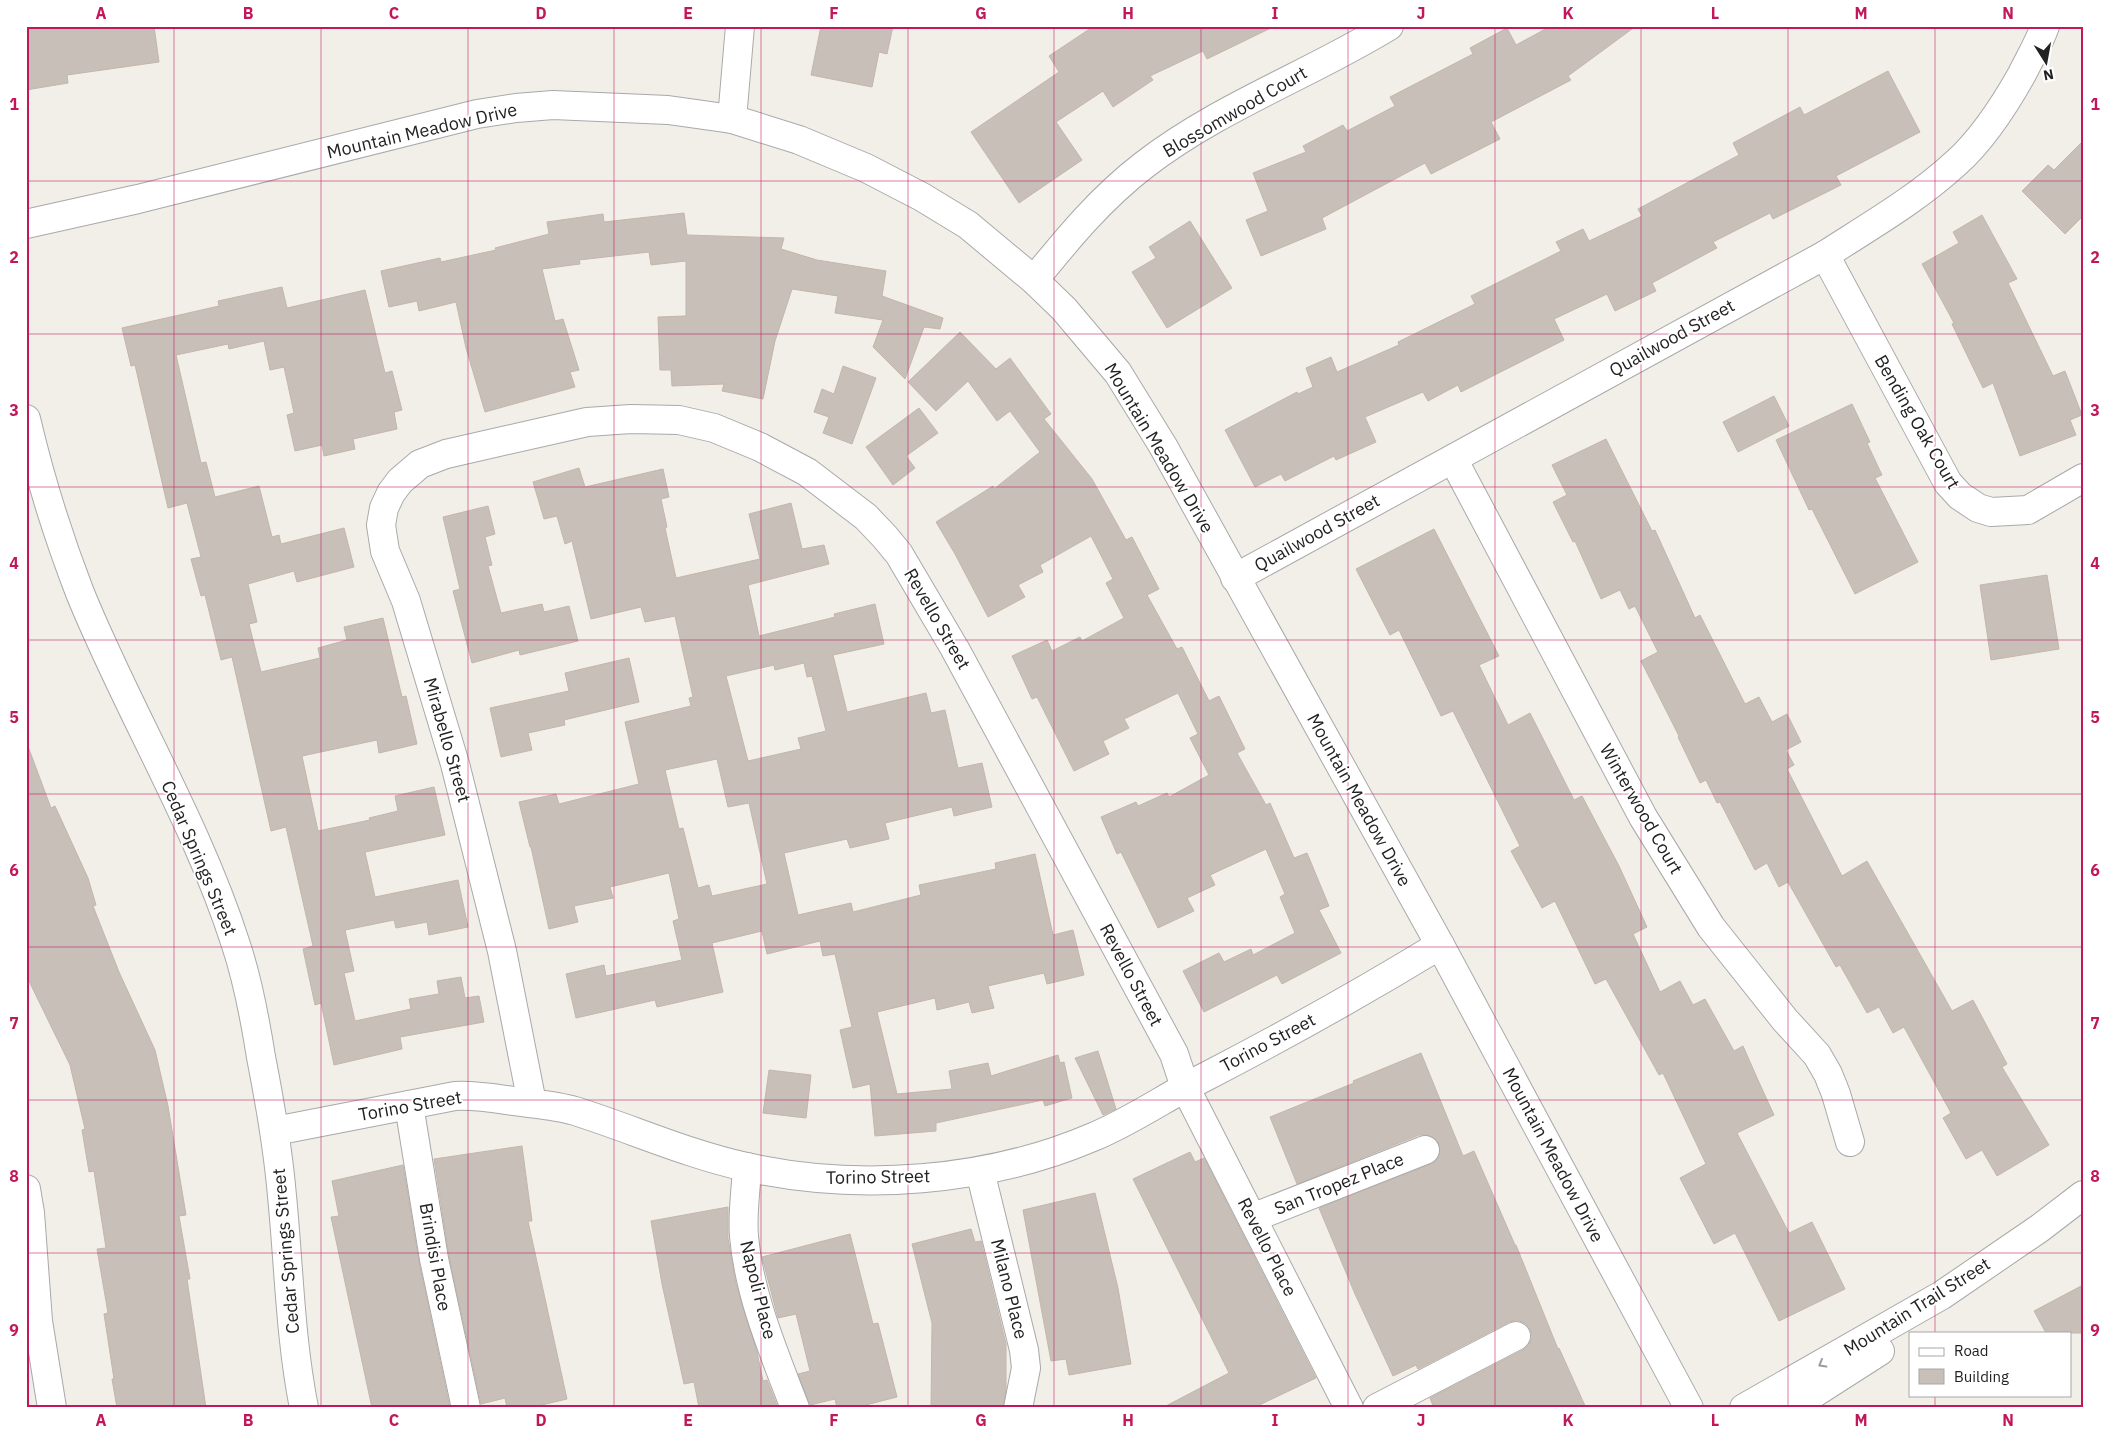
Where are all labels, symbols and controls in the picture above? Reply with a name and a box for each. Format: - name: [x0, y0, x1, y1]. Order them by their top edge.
- text: A: [96, 3, 107, 23]
- text: B: [243, 3, 254, 23]
- text: C: [389, 3, 399, 23]
- text: D: [535, 3, 547, 23]
- text: E: [683, 3, 693, 23]
- text: F: [829, 3, 839, 23]
- text: G: [975, 3, 987, 23]
- text: H: [1122, 3, 1134, 23]
- text: I: [1272, 3, 1279, 23]
- text: J: [1417, 3, 1425, 23]
- text: K: [1562, 3, 1574, 23]
- text: L: [1711, 3, 1719, 23]
- text: M: [1854, 3, 1868, 23]
- text: N: [2002, 3, 2014, 23]
- north arrow: [2022, 38, 2072, 88]
- street label: Blossomwood Court: [1158, 61, 1311, 162]
- text: N: [2042, 65, 2055, 85]
- text: 1: [9, 94, 19, 114]
- text: 1: [2090, 94, 2100, 114]
- street label: Mountain Meadow Drive: [325, 97, 519, 164]
- text: 2: [9, 247, 19, 267]
- text: 2: [2090, 247, 2100, 267]
- street label: Quailwood Street: [1605, 294, 1738, 382]
- street label: Bending Oak Court: [1870, 350, 1965, 493]
- street label: Mountain Meadow Drive: [1099, 358, 1219, 537]
- text: 3: [9, 400, 19, 420]
- text: 3: [2090, 400, 2100, 420]
- street label: Quailwood Street: [1250, 489, 1383, 577]
- text: 4: [9, 553, 19, 573]
- text: 4: [2090, 553, 2100, 573]
- street label: Revello Street: [899, 564, 976, 673]
- street label: Mirabello Street: [419, 675, 476, 805]
- text: 5: [9, 707, 19, 727]
- text: 5: [2090, 707, 2100, 727]
- street label: Mountain Meadow Drive: [1302, 709, 1417, 890]
- street label: Winterwood Court: [1595, 739, 1688, 878]
- street label: Cedar Springs Street: [156, 777, 242, 939]
- text: 6: [9, 860, 19, 880]
- text: 6: [2090, 860, 2100, 880]
- street label: Revello Street: [1095, 919, 1168, 1030]
- street label: Torino Street: [1216, 1008, 1319, 1077]
- text: 7: [9, 1013, 19, 1033]
- text: 7: [2090, 1013, 2100, 1033]
- street label: Mountain Meadow Drive: [1498, 1064, 1609, 1246]
- street label: Torino Street: [357, 1085, 463, 1126]
- street label: San Tropez Place: [1271, 1147, 1407, 1220]
- street label: Torino Street: [826, 1164, 930, 1189]
- text: 8: [9, 1166, 19, 1186]
- text: 8: [2090, 1166, 2100, 1186]
- street label: Cedar Springs Street: [267, 1167, 304, 1335]
- street label: Revello Place: [1233, 1194, 1302, 1300]
- street label: Brindisi Place: [415, 1201, 456, 1313]
- street label: Milano Place: [986, 1236, 1033, 1341]
- street label: Napoli Place: [735, 1238, 782, 1342]
- street label: Mountain Trail Street: [1839, 1252, 1994, 1361]
- text: 9: [9, 1320, 19, 1340]
- text: 9: [2090, 1320, 2100, 1340]
- legend: [1909, 1332, 2072, 1396]
- text: Road: [1954, 1341, 1989, 1360]
- one-way arrow: [1819, 1358, 1828, 1368]
- text: Building: [1954, 1367, 2009, 1386]
- text: A: [96, 1410, 107, 1430]
- text: B: [243, 1410, 254, 1430]
- text: C: [389, 1410, 399, 1430]
- text: D: [535, 1410, 547, 1430]
- text: E: [683, 1410, 693, 1430]
- text: F: [829, 1410, 839, 1430]
- text: G: [975, 1410, 987, 1430]
- text: H: [1122, 1410, 1134, 1430]
- text: I: [1272, 1410, 1279, 1430]
- text: J: [1417, 1410, 1425, 1430]
- text: K: [1562, 1410, 1574, 1430]
- text: L: [1711, 1410, 1719, 1430]
- text: M: [1854, 1410, 1868, 1430]
- text: N: [2002, 1410, 2014, 1430]

